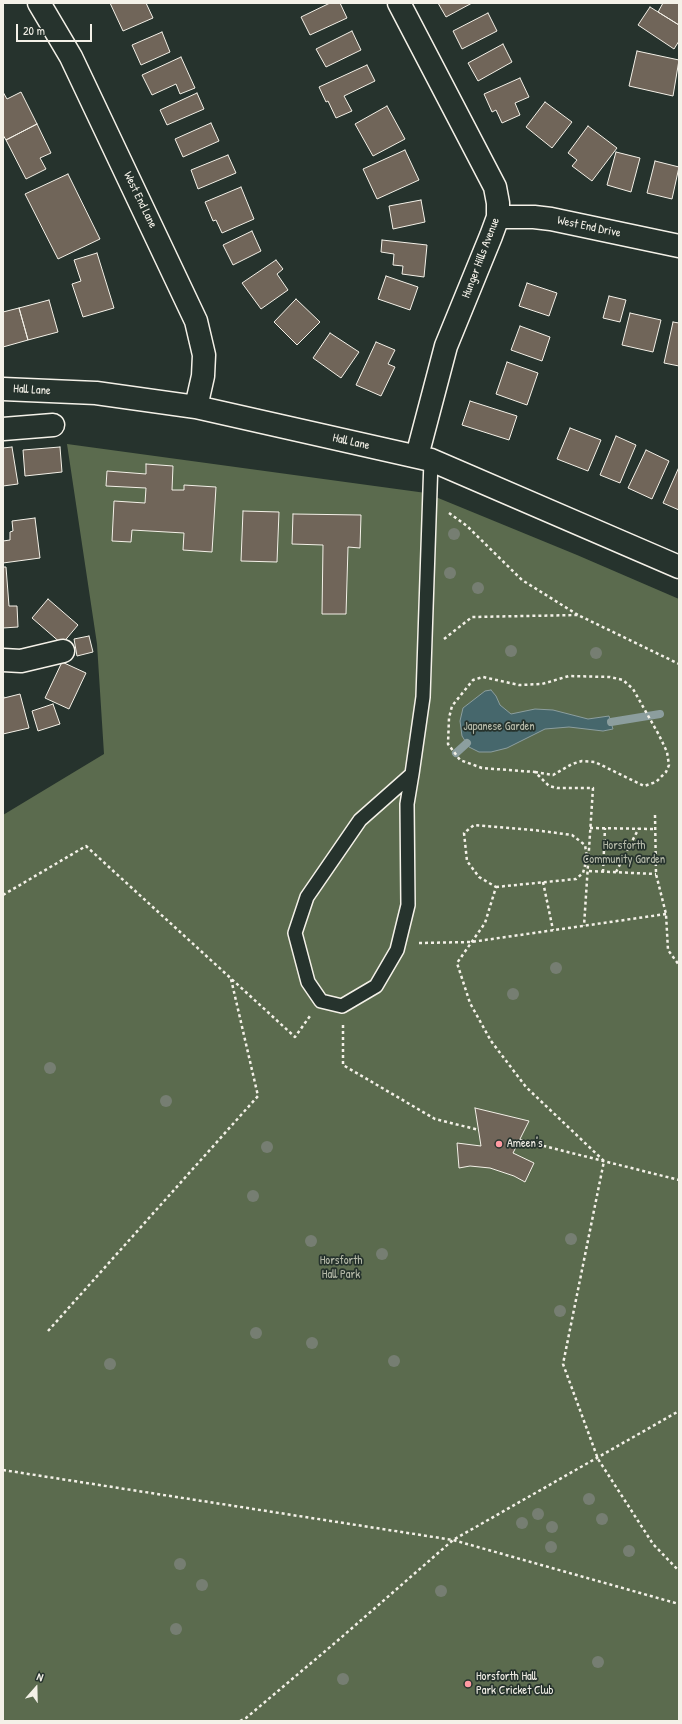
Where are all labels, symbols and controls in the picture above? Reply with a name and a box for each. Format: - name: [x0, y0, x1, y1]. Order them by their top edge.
- scale bar: [18, 16, 94, 42]
- text: 20 m: [23, 22, 45, 39]
- street label: West End Lane: [120, 169, 160, 231]
- street label: West End Drive: [556, 213, 622, 241]
- street label: Hunger Hills Avenue: [459, 216, 503, 300]
- street label: Hall Lane: [13, 382, 51, 398]
- street label: Hall Lane: [331, 431, 371, 453]
- park label: Japanese Garden: [463, 720, 535, 734]
- park label: Horsforth Community Garden: [583, 839, 665, 867]
- place label: Ameen's: [507, 1137, 543, 1151]
- marker: Ameen's: [494, 1139, 504, 1149]
- park label: Horsforth Hall Park: [320, 1254, 362, 1282]
- north arrow: [16, 1668, 56, 1708]
- text: N: [35, 1669, 45, 1684]
- place label: Horsforth Hall Park Cricket Club: [476, 1670, 554, 1698]
- marker: Horsforth Hall Park Cricket Club: [463, 1679, 473, 1689]

